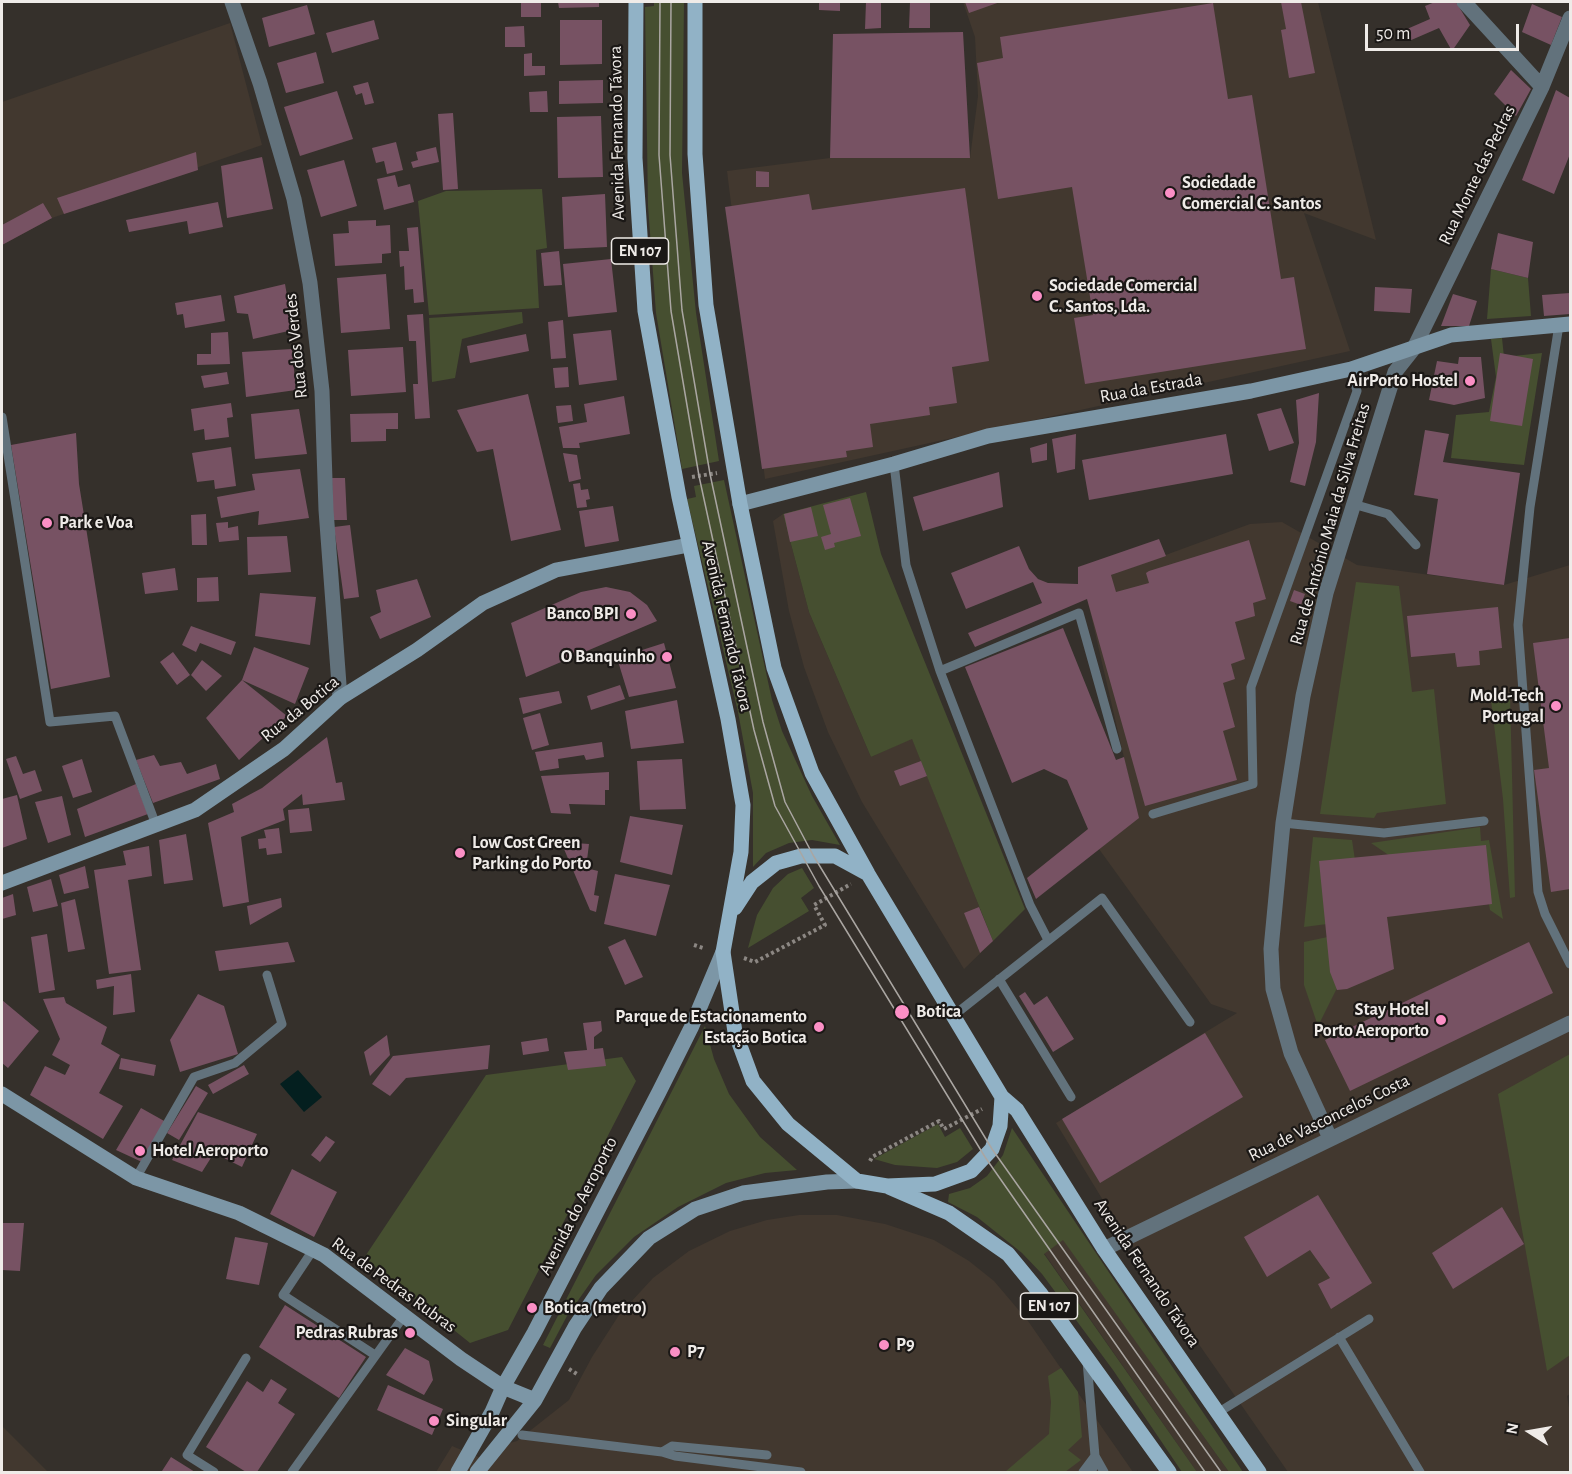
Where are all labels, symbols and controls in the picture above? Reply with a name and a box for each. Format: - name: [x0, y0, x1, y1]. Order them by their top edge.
- scale bar: [1368, 12, 1522, 50]
- text: 50 m: [1376, 25, 1410, 43]
- street label: Avenida Fernando Távora: [605, 45, 629, 221]
- street label: Rua Monte das Pedras: [1434, 102, 1520, 248]
- place label: Sociedade Comercial C. Santos: [1182, 172, 1321, 214]
- marker: Sociedade Comercial C. Santos: [1163, 186, 1177, 200]
- road number: EN 107: [612, 238, 668, 264]
- place label: Sociedade Comercial C. Santos, Lda.: [1049, 275, 1198, 318]
- marker: Sociedade Comercial C. Santos, Lda.: [1030, 289, 1044, 303]
- street label: Rua dos Verdes: [280, 292, 312, 400]
- street label: Rua da Estrada: [1098, 368, 1204, 408]
- place label: AirPorto Hostel: [1347, 370, 1458, 392]
- marker: AirPorto Hostel: [1463, 374, 1477, 388]
- street label: Rua de António Maia da Silva Freitas: [1285, 401, 1375, 647]
- place label: Park e Voa: [59, 512, 133, 534]
- marker: Park e Voa: [40, 516, 54, 530]
- street label: Avenida Fernando Távora: [697, 538, 757, 714]
- place label: Banco BPI: [546, 603, 619, 625]
- marker: Banco BPI: [624, 607, 638, 621]
- place label: O Banquinho: [561, 646, 655, 668]
- marker: O Banquinho: [660, 650, 674, 664]
- street label: Rua da Botica: [257, 671, 343, 747]
- place label: Mold-Tech Portugal: [1470, 685, 1544, 728]
- marker: Mold-Tech Portugal: [1549, 699, 1563, 713]
- place label: Low Cost Green Parking do Porto: [472, 832, 591, 874]
- marker: Low Cost Green Parking do Porto: [453, 846, 467, 860]
- place label: Stay Hotel Porto Aeroporto: [1313, 999, 1429, 1042]
- place label: Botica: [916, 1001, 961, 1023]
- marker: Botica: [893, 1003, 911, 1021]
- place label: Parque de Estacionamento Estação Botica: [615, 1006, 807, 1048]
- marker: Stay Hotel Porto Aeroporto: [1434, 1013, 1448, 1027]
- marker: Parque de Estacionamento Estação Botica: [812, 1020, 826, 1034]
- street label: Rua de Vasconcelos Costa: [1245, 1070, 1413, 1166]
- street label: Avenida do Aeroporto: [534, 1133, 622, 1279]
- place label: Hotel Aeroporto: [152, 1140, 268, 1162]
- marker: Hotel Aeroporto: [133, 1144, 147, 1158]
- street label: Avenida Fernando Távora: [1089, 1195, 1205, 1351]
- street label: Rua de Pedras Rubras: [327, 1232, 461, 1338]
- road number: EN 107: [1020, 1293, 1078, 1319]
- place label: Botica (metro): [544, 1297, 647, 1319]
- marker: Botica (metro): [525, 1301, 539, 1315]
- place label: Pedras Rubras: [296, 1322, 398, 1344]
- marker: Pedras Rubras: [403, 1326, 417, 1340]
- place label: P9: [896, 1334, 915, 1356]
- marker: P9: [877, 1338, 891, 1352]
- place label: P7: [687, 1341, 705, 1363]
- marker: P7: [668, 1345, 682, 1359]
- north arrow: [1500, 1402, 1560, 1462]
- place label: Singular: [446, 1410, 507, 1432]
- marker: Singular: [427, 1414, 441, 1428]
- text: N: [1503, 1422, 1521, 1436]

